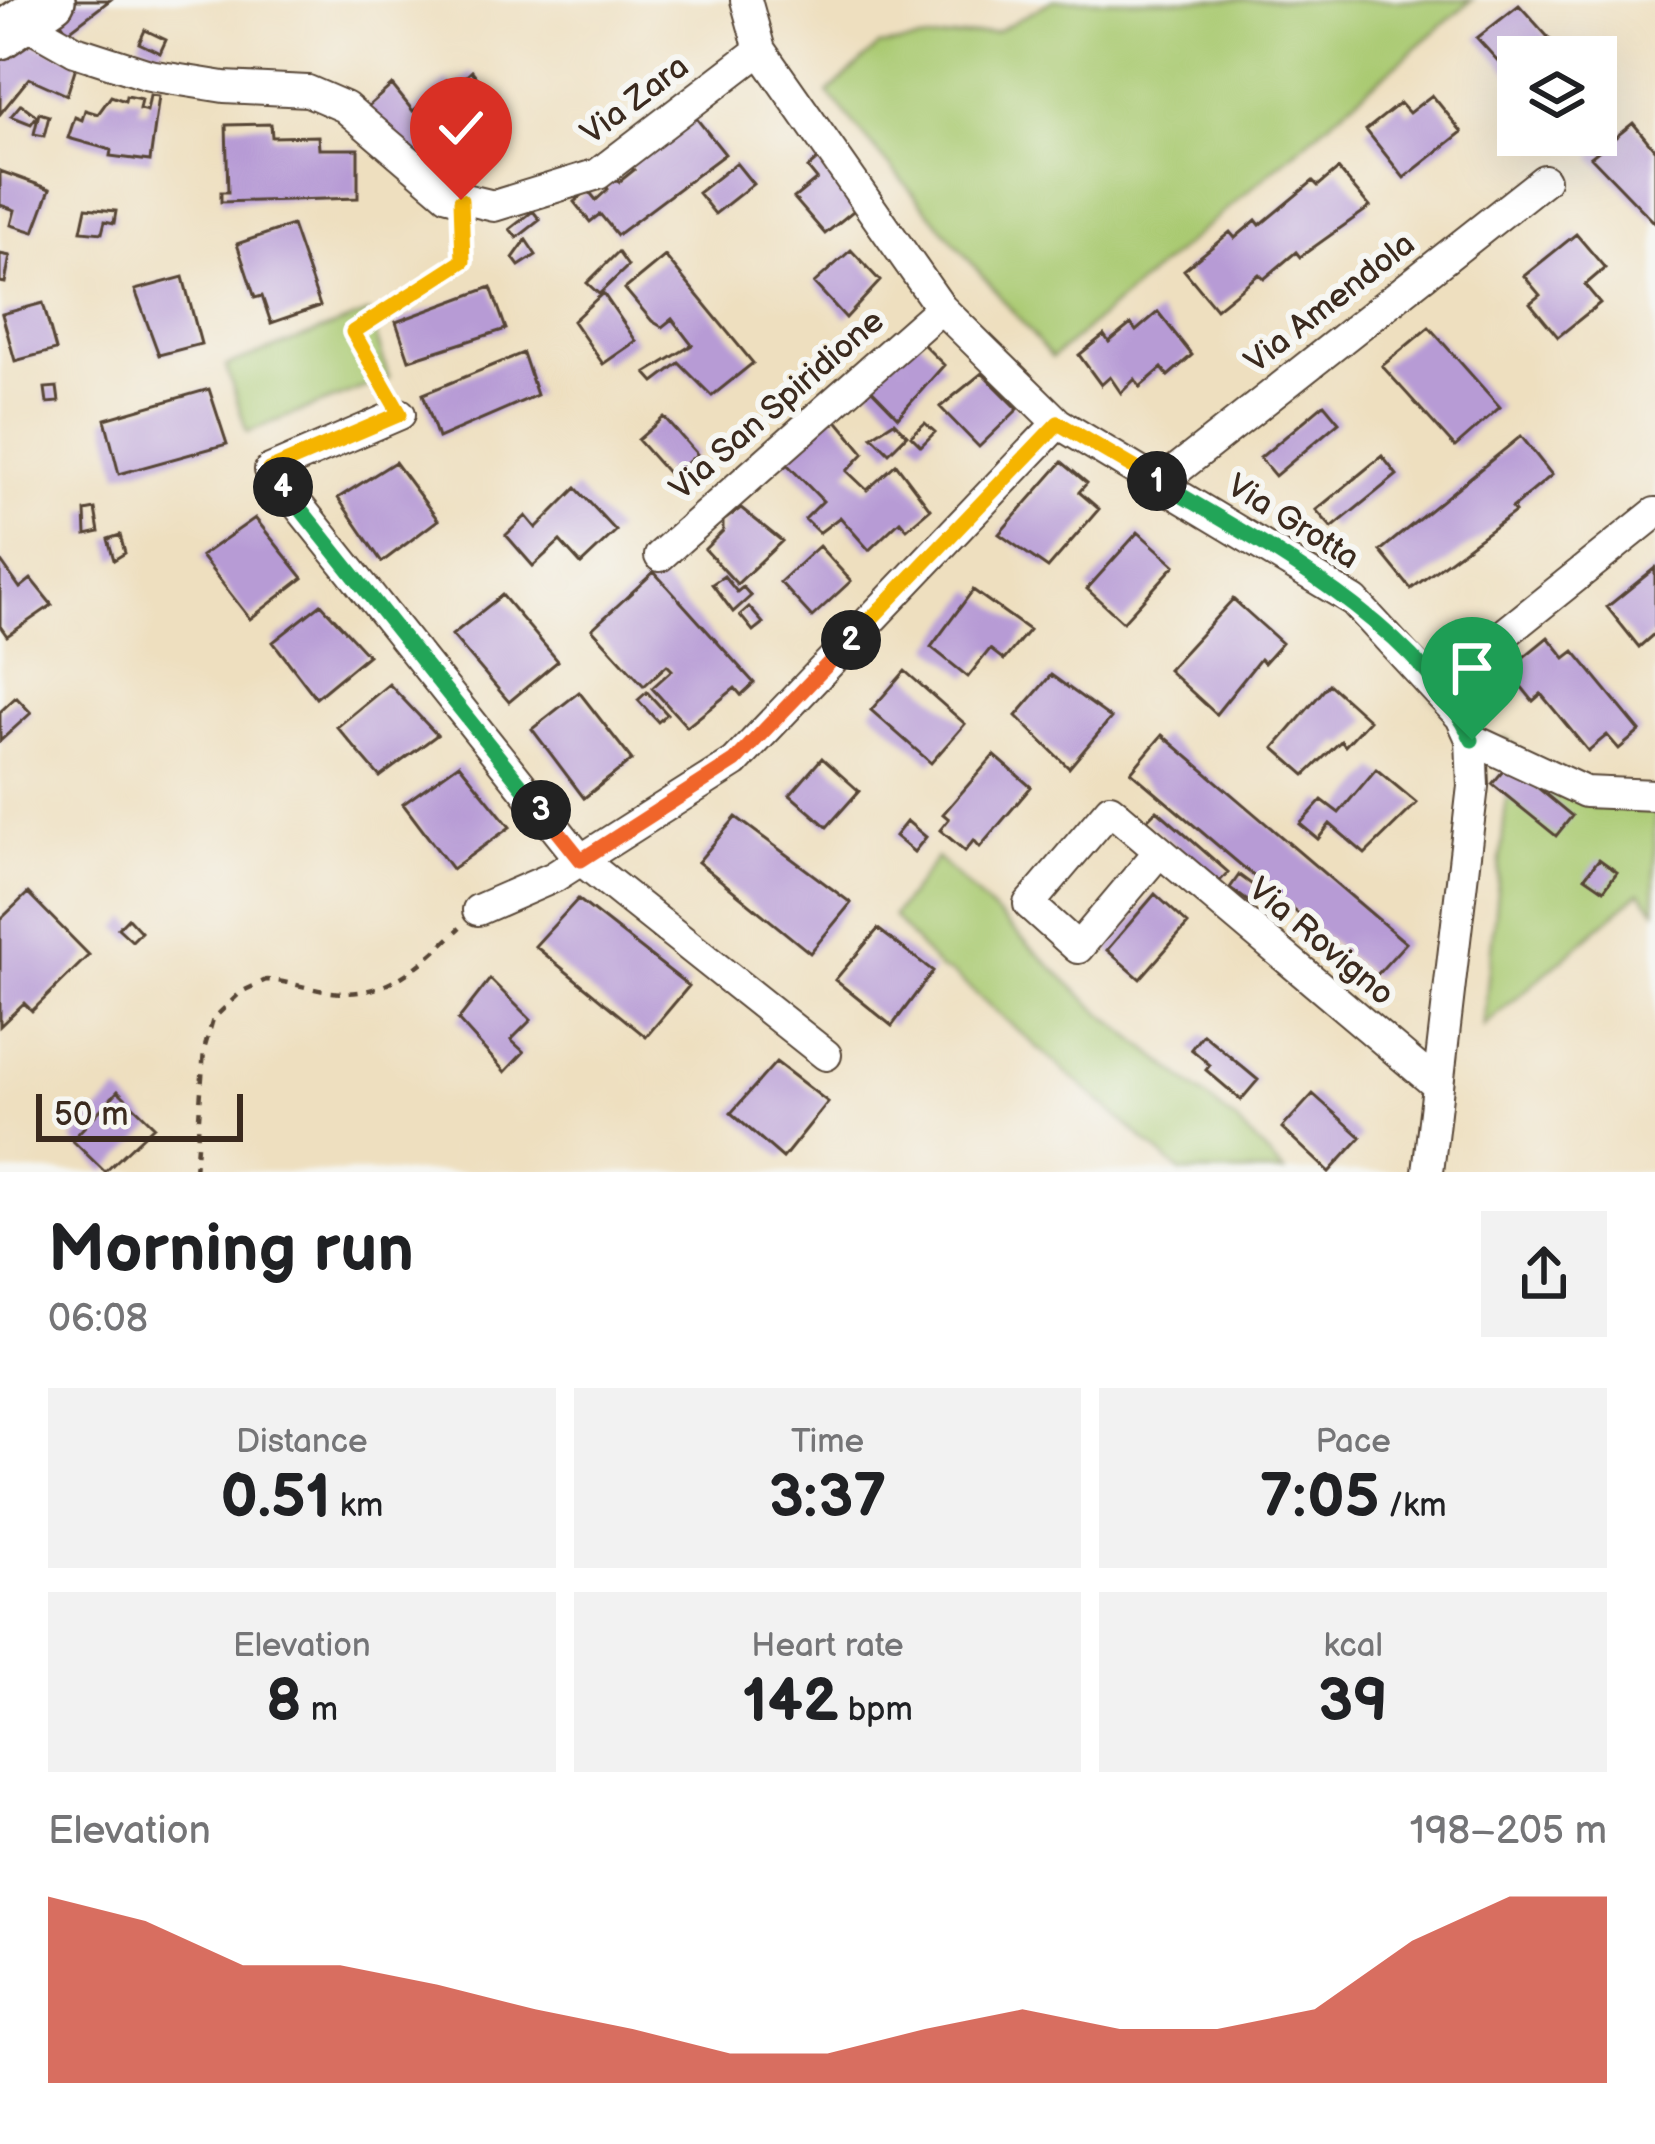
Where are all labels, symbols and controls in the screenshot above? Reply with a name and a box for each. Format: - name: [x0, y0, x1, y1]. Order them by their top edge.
- map controls: [1497, 36, 1617, 156]
- button: layers: [1497, 36, 1617, 156]
- street label: Via Zara: [573, 47, 697, 153]
- pin: [410, 77, 512, 200]
- icon: check: [428, 95, 494, 161]
- street label: Via Amendola: [1237, 224, 1423, 382]
- street label: Via San Spiridione: [662, 301, 892, 509]
- pin: 1: [1127, 451, 1187, 511]
- pin: 4: [253, 457, 313, 517]
- text: 1: [1150, 461, 1164, 501]
- street label: Via Grotta: [1220, 466, 1366, 578]
- text: 4: [273, 467, 293, 507]
- pin: 2: [821, 610, 881, 670]
- pin: [1421, 617, 1523, 740]
- text: 2: [841, 620, 861, 660]
- icon: arrive: [1439, 635, 1505, 701]
- pin: 3: [511, 780, 571, 840]
- text: 3: [531, 790, 551, 830]
- street label: Via Rovigno: [1240, 870, 1402, 1014]
- scale bar: [36, 1088, 243, 1141]
- text: 50 m: [54, 1095, 129, 1135]
- text: Morning run: [48, 1211, 414, 1290]
- button: share: [1481, 1211, 1607, 1337]
- text: 06:08: [48, 1296, 148, 1343]
- text: Distance: [236, 1422, 368, 1462]
- text: Time: [791, 1422, 864, 1462]
- text: Pace: [1316, 1422, 1391, 1462]
- text: 0.51: [220, 1462, 331, 1534]
- text: 3:37: [769, 1462, 886, 1534]
- text: 7:05: [1260, 1462, 1379, 1534]
- text: km: [331, 1486, 383, 1526]
- text: /km: [1379, 1486, 1447, 1526]
- text: Elevation: [233, 1626, 371, 1666]
- text: Heart rate: [751, 1626, 904, 1666]
- text: kcal: [1324, 1626, 1383, 1666]
- text: 8: [266, 1666, 302, 1738]
- text: 142: [742, 1666, 839, 1738]
- text: 39: [1318, 1666, 1388, 1738]
- text: m: [302, 1690, 338, 1730]
- text: bpm: [839, 1690, 913, 1730]
- text: Elevation: [48, 1808, 211, 1855]
- text: 198–205 m: [1410, 1808, 1607, 1855]

